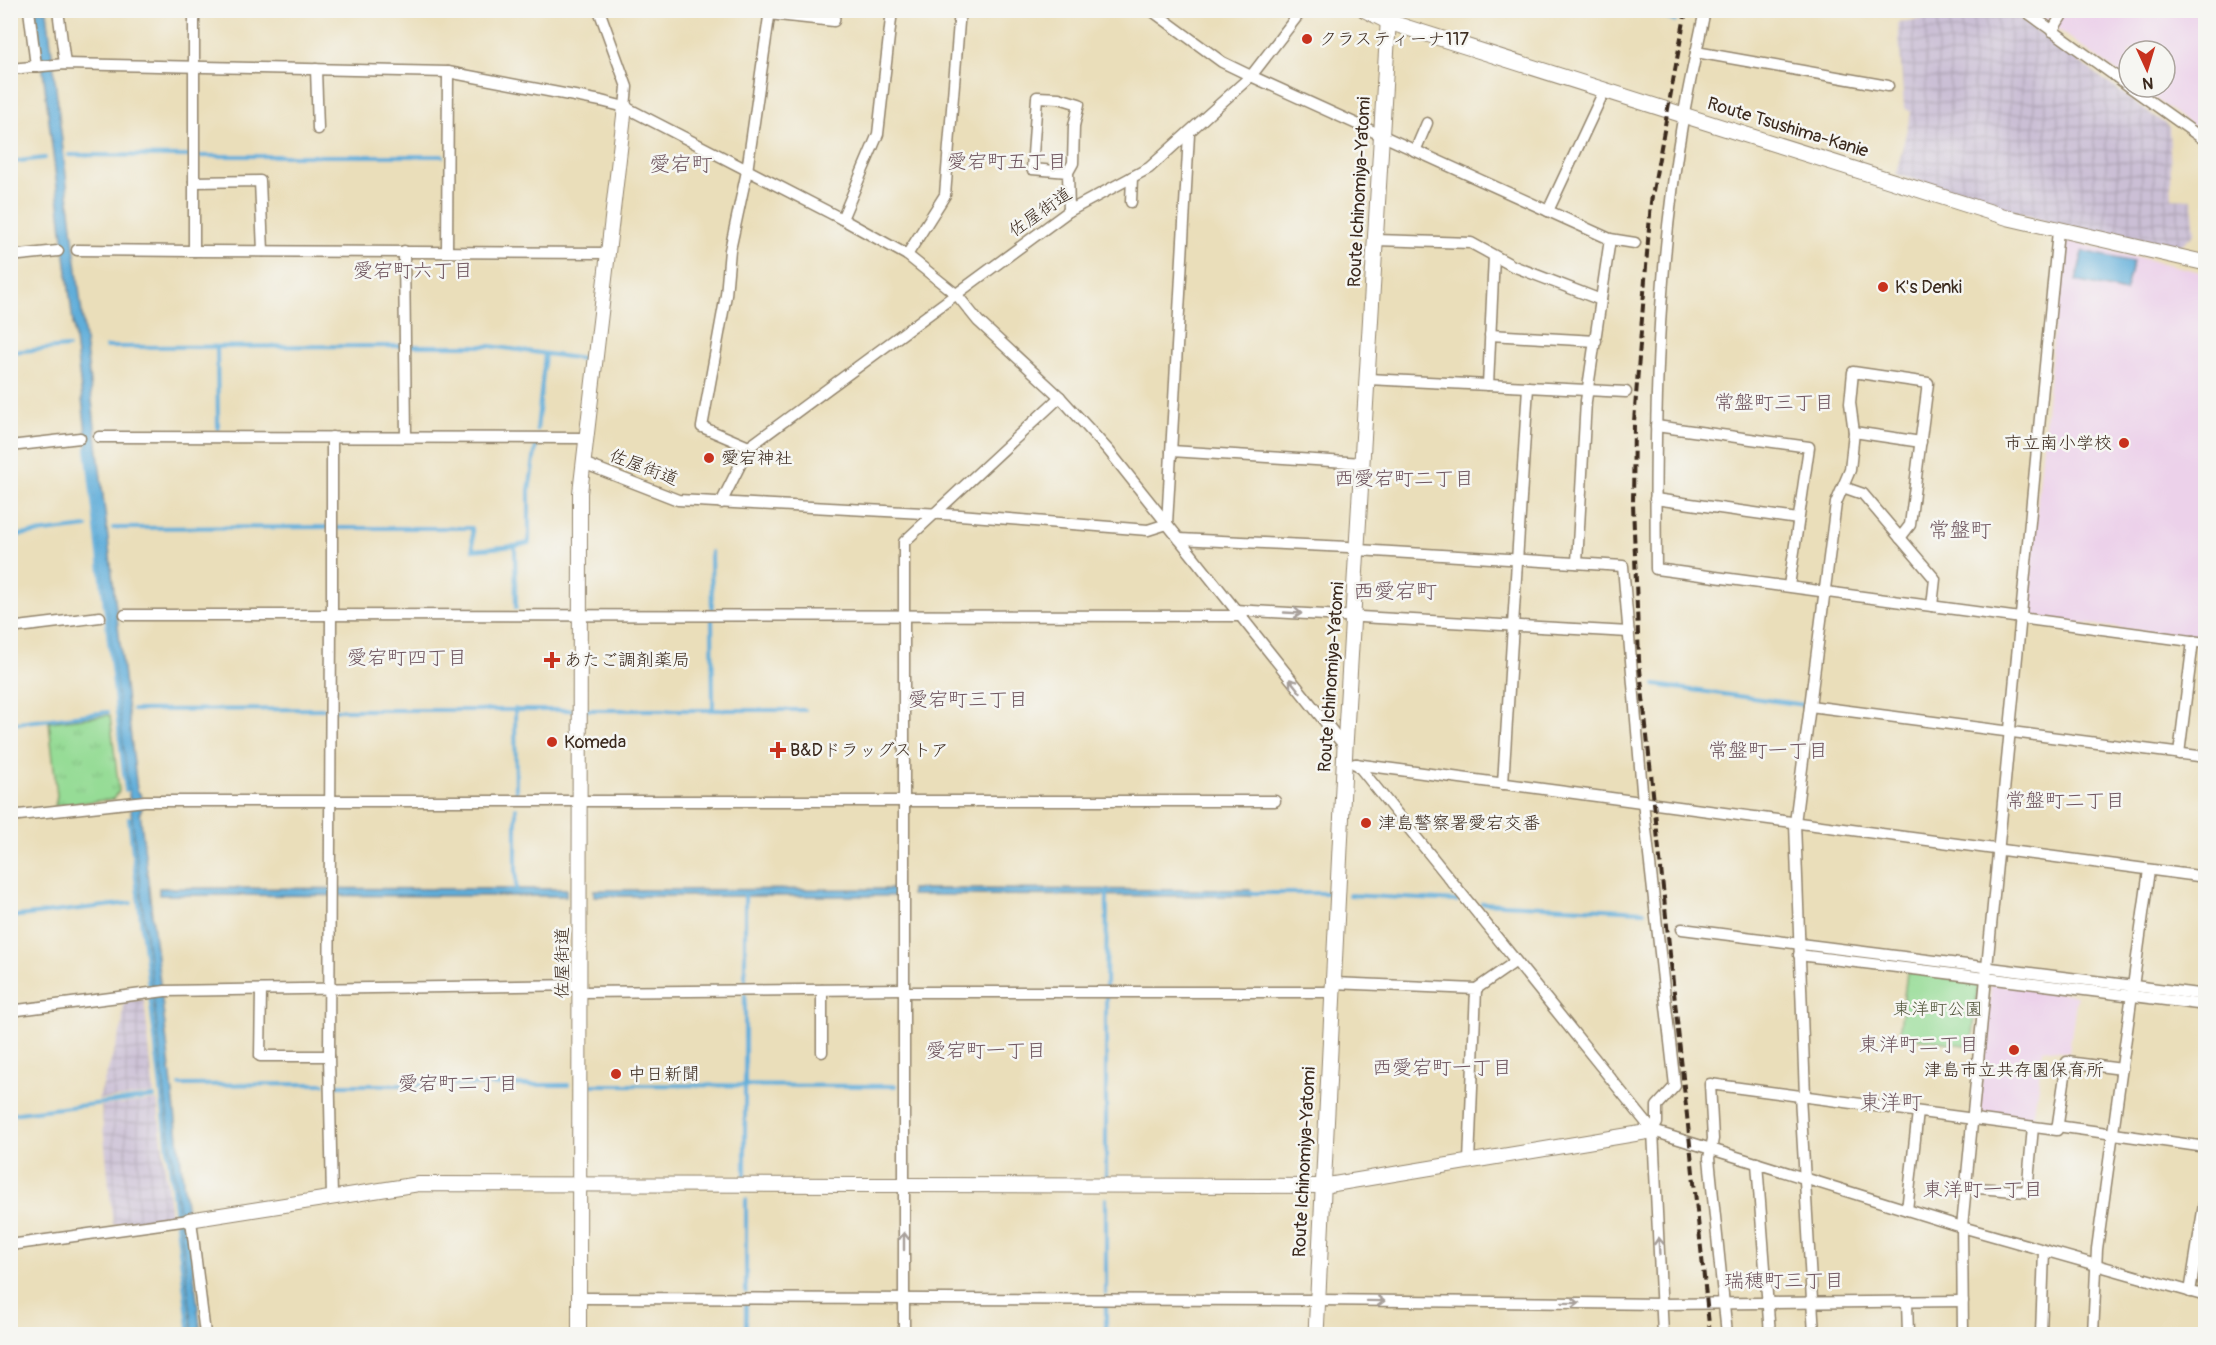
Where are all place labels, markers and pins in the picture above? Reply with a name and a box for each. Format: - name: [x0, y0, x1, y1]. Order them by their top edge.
- place label: クラスティーナ117: [1319, 28, 1469, 51]
- marker: クラスティーナ117: [1300, 32, 1314, 46]
- place label: K's Denki: [1895, 276, 1962, 299]
- marker: K's Denki: [1876, 280, 1890, 294]
- place label: 市立南小学校: [2004, 432, 2112, 455]
- marker: 市立南小学校: [2117, 436, 2131, 450]
- place label: 愛宕神社: [721, 447, 793, 470]
- marker: 愛宕神社: [702, 451, 716, 465]
- place label: あたご調剤薬局: [564, 649, 690, 672]
- marker: あたご調剤薬局: [545, 653, 559, 667]
- place label: Komeda: [564, 731, 626, 754]
- marker: Komeda: [545, 735, 559, 749]
- place label: B&Dドラッグストア: [790, 739, 949, 762]
- marker: B&Dドラッグストア: [771, 743, 785, 757]
- place label: 津島警察署愛宕交番: [1378, 812, 1540, 835]
- marker: 津島警察署愛宕交番: [1359, 816, 1373, 830]
- marker: 津島市立共存園保育所: [2007, 1043, 2021, 1057]
- place label: 津島市立共存園保育所: [1924, 1059, 2104, 1082]
- place label: 中日新聞: [628, 1063, 700, 1086]
- marker: 中日新聞: [609, 1067, 623, 1081]

